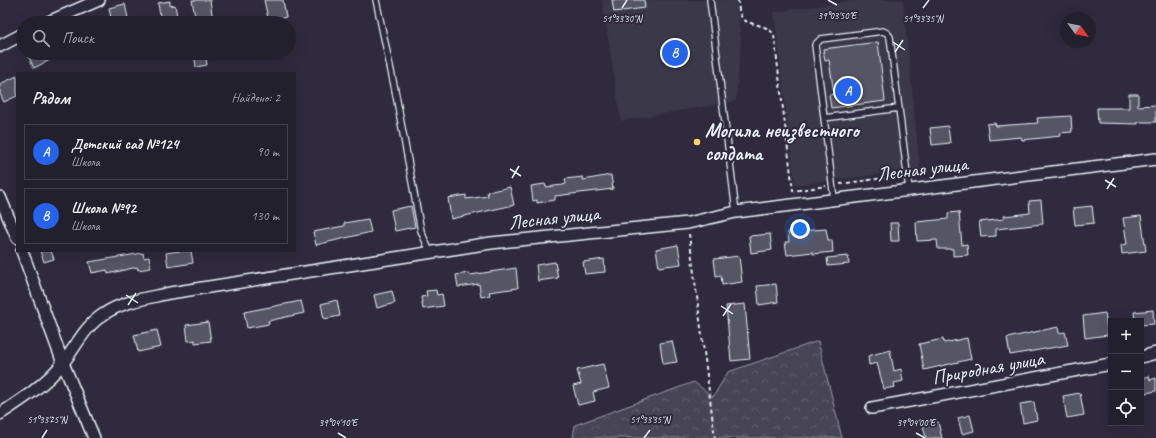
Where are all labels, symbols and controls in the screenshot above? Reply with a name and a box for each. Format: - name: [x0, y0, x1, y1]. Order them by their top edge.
- text: 39°03'50"E: [818, 9, 858, 22]
- text: 51°33'30"N: [602, 12, 644, 25]
- text: 51°33'35"N: [903, 12, 945, 25]
- north arrow: [1060, 12, 1096, 48]
- search box: [16, 16, 296, 60]
- icon: search: [30, 27, 52, 49]
- text: Поиск: [62, 29, 94, 48]
- pin: B: [662, 38, 688, 68]
- pin: A: [835, 76, 861, 106]
- text: Рядом: [32, 88, 70, 109]
- text: Найдено: 2: [232, 90, 280, 106]
- place label: Могила неизвестного солдата: [705, 118, 861, 166]
- text: Детский сад №124: [71, 135, 178, 154]
- marker: Могила неизвестного солдата: [692, 137, 702, 147]
- text: A: [43, 144, 49, 160]
- text: 90 m: [257, 144, 279, 160]
- street label: Лесная улица: [875, 151, 971, 187]
- text: Школа: [71, 154, 100, 170]
- text: Школа №92: [71, 199, 136, 218]
- street label: Лесная улица: [507, 201, 603, 235]
- text: B: [43, 208, 49, 224]
- text: 130 m: [251, 208, 279, 224]
- text: Школа: [71, 218, 100, 234]
- your location: [790, 219, 810, 239]
- map controls: [1108, 318, 1144, 426]
- button: +: [1108, 318, 1144, 354]
- street label: Природная улица: [930, 346, 1047, 390]
- button: −: [1108, 354, 1144, 390]
- button: locate: [1108, 390, 1144, 426]
- text: 51°33'25"N: [27, 413, 69, 426]
- text: 51°33'35"N: [630, 413, 672, 426]
- text: 39°04'10"E: [319, 416, 359, 429]
- text: 39°04'00"E: [897, 416, 937, 429]

